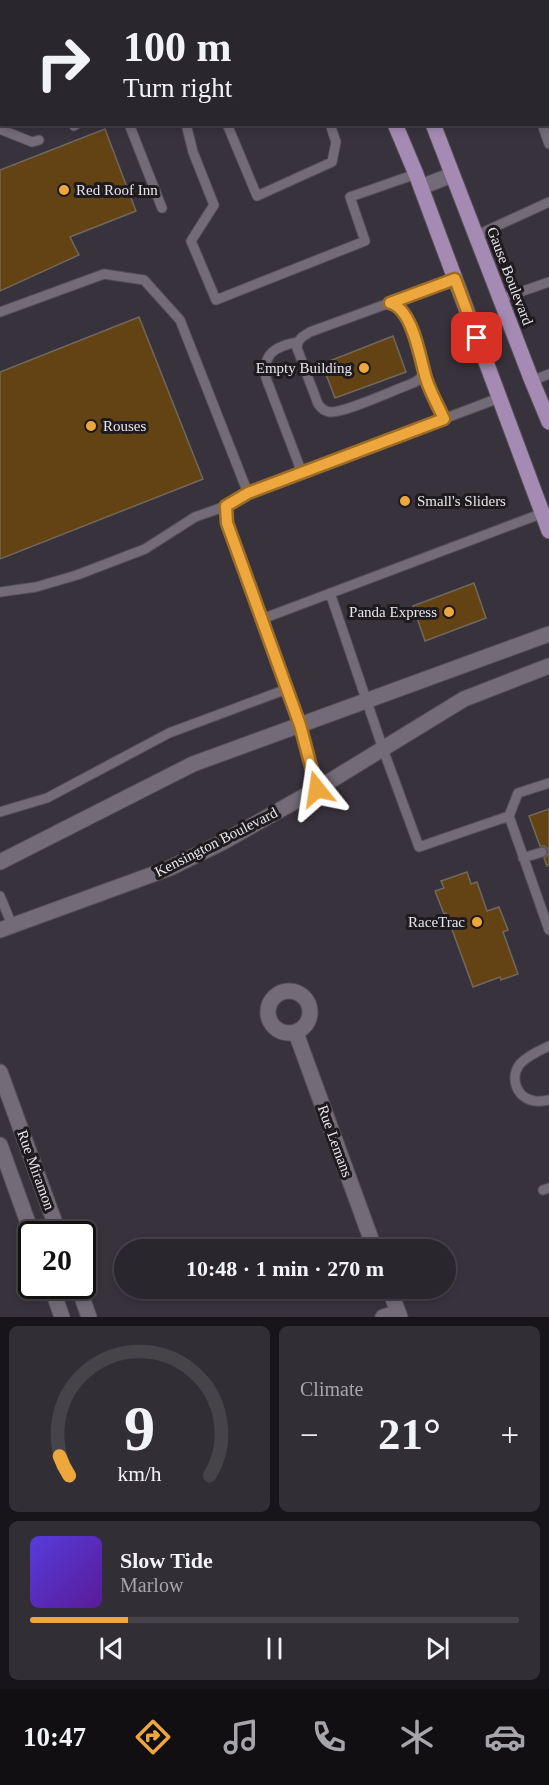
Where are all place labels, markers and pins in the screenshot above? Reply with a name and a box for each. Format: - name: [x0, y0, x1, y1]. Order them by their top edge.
- place label: Red Roof Inn: [76, 182, 158, 198]
- marker: Red Roof Inn: [57, 183, 71, 197]
- pin: [451, 312, 502, 363]
- place label: Empty Building: [256, 360, 352, 376]
- marker: Empty Building: [357, 361, 371, 375]
- place label: Rouses: [103, 418, 147, 434]
- marker: Rouses: [84, 419, 98, 433]
- place label: Small's Sliders: [417, 493, 506, 509]
- marker: Small's Sliders: [398, 494, 412, 508]
- place label: Panda Express: [349, 604, 437, 620]
- marker: Panda Express: [442, 605, 456, 619]
- place label: RaceTrac: [408, 914, 465, 930]
- marker: RaceTrac: [470, 915, 484, 929]

